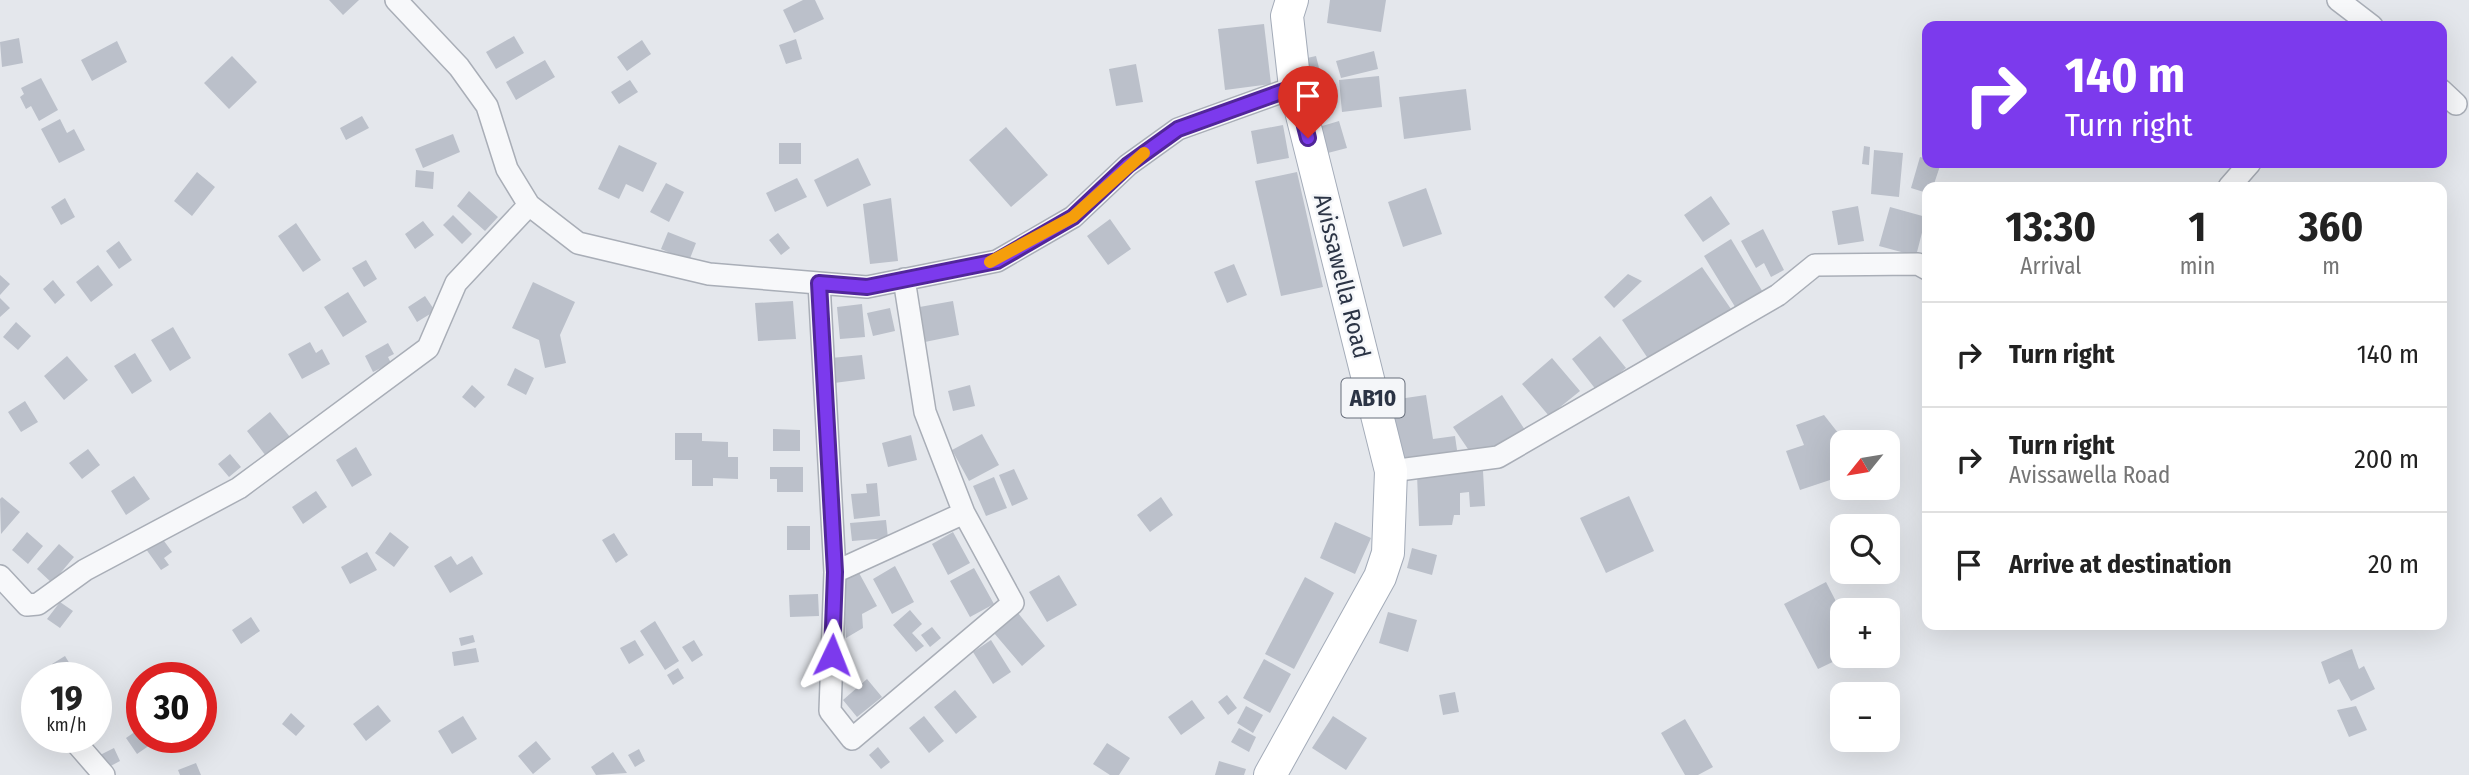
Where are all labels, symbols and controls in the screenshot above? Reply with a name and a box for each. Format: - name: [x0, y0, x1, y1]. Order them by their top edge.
- text: 140 m: [2065, 46, 2185, 105]
- icon: right: [1950, 49, 2041, 140]
- pin: [1278, 66, 1338, 138]
- icon: arrive: [1289, 77, 1327, 115]
- text: Turn right: [2065, 106, 2192, 144]
- street label: Avissawella Road: [1308, 191, 1376, 361]
- text: 13:30: [2005, 202, 2096, 252]
- text: 1: [2189, 202, 2206, 252]
- text: 360: [2299, 202, 2364, 252]
- text: Arrival: [2020, 252, 2081, 280]
- text: min: [2180, 252, 2215, 280]
- text: m: [2322, 252, 2340, 280]
- icon: right: [1950, 336, 1988, 374]
- text: Turn right: [2009, 339, 2115, 370]
- text: 140 m: [2357, 339, 2419, 370]
- road number: AB10: [1342, 378, 1404, 418]
- north arrow: [1830, 430, 1900, 500]
- map controls: [1830, 430, 1900, 752]
- text: Turn right: [2009, 430, 2115, 461]
- icon: right: [1950, 441, 1988, 479]
- text: 200 m: [2354, 444, 2419, 475]
- text: Avissawella Road: [2009, 461, 2170, 489]
- button: search: [1830, 514, 1900, 584]
- icon: arrive: [1950, 546, 1988, 584]
- text: Arrive at destination: [2009, 549, 2232, 580]
- text: 20 m: [2368, 549, 2419, 580]
- button: +: [1830, 598, 1900, 668]
- position arrow: [795, 618, 869, 692]
- speed limit sign: 30: [126, 662, 217, 753]
- text: 19: [50, 677, 83, 719]
- button: −: [1830, 682, 1900, 752]
- text: km/h: [46, 714, 87, 736]

